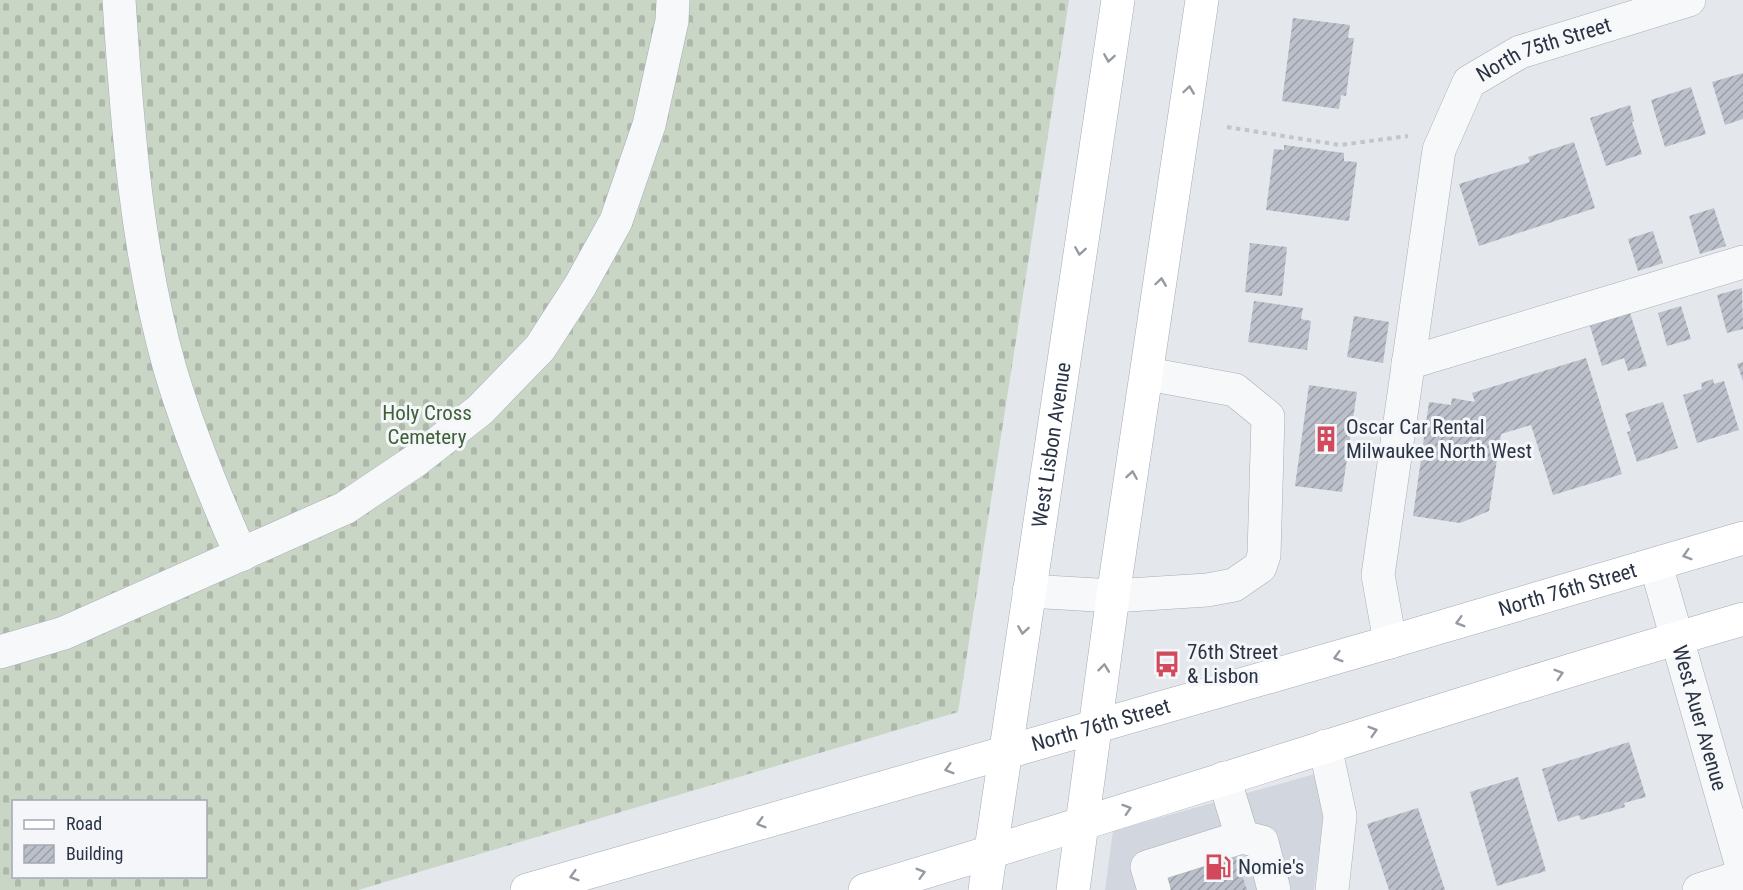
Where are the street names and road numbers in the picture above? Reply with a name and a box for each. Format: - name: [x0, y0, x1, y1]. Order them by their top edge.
- street label: North 75th Street: [1472, 13, 1614, 87]
- street label: West Lisbon Avenue: [1027, 360, 1076, 529]
- street label: North 76th Street: [1496, 558, 1639, 621]
- street label: West Auer Avenue: [1668, 643, 1732, 793]
- street label: North 76th Street: [1029, 694, 1173, 756]

